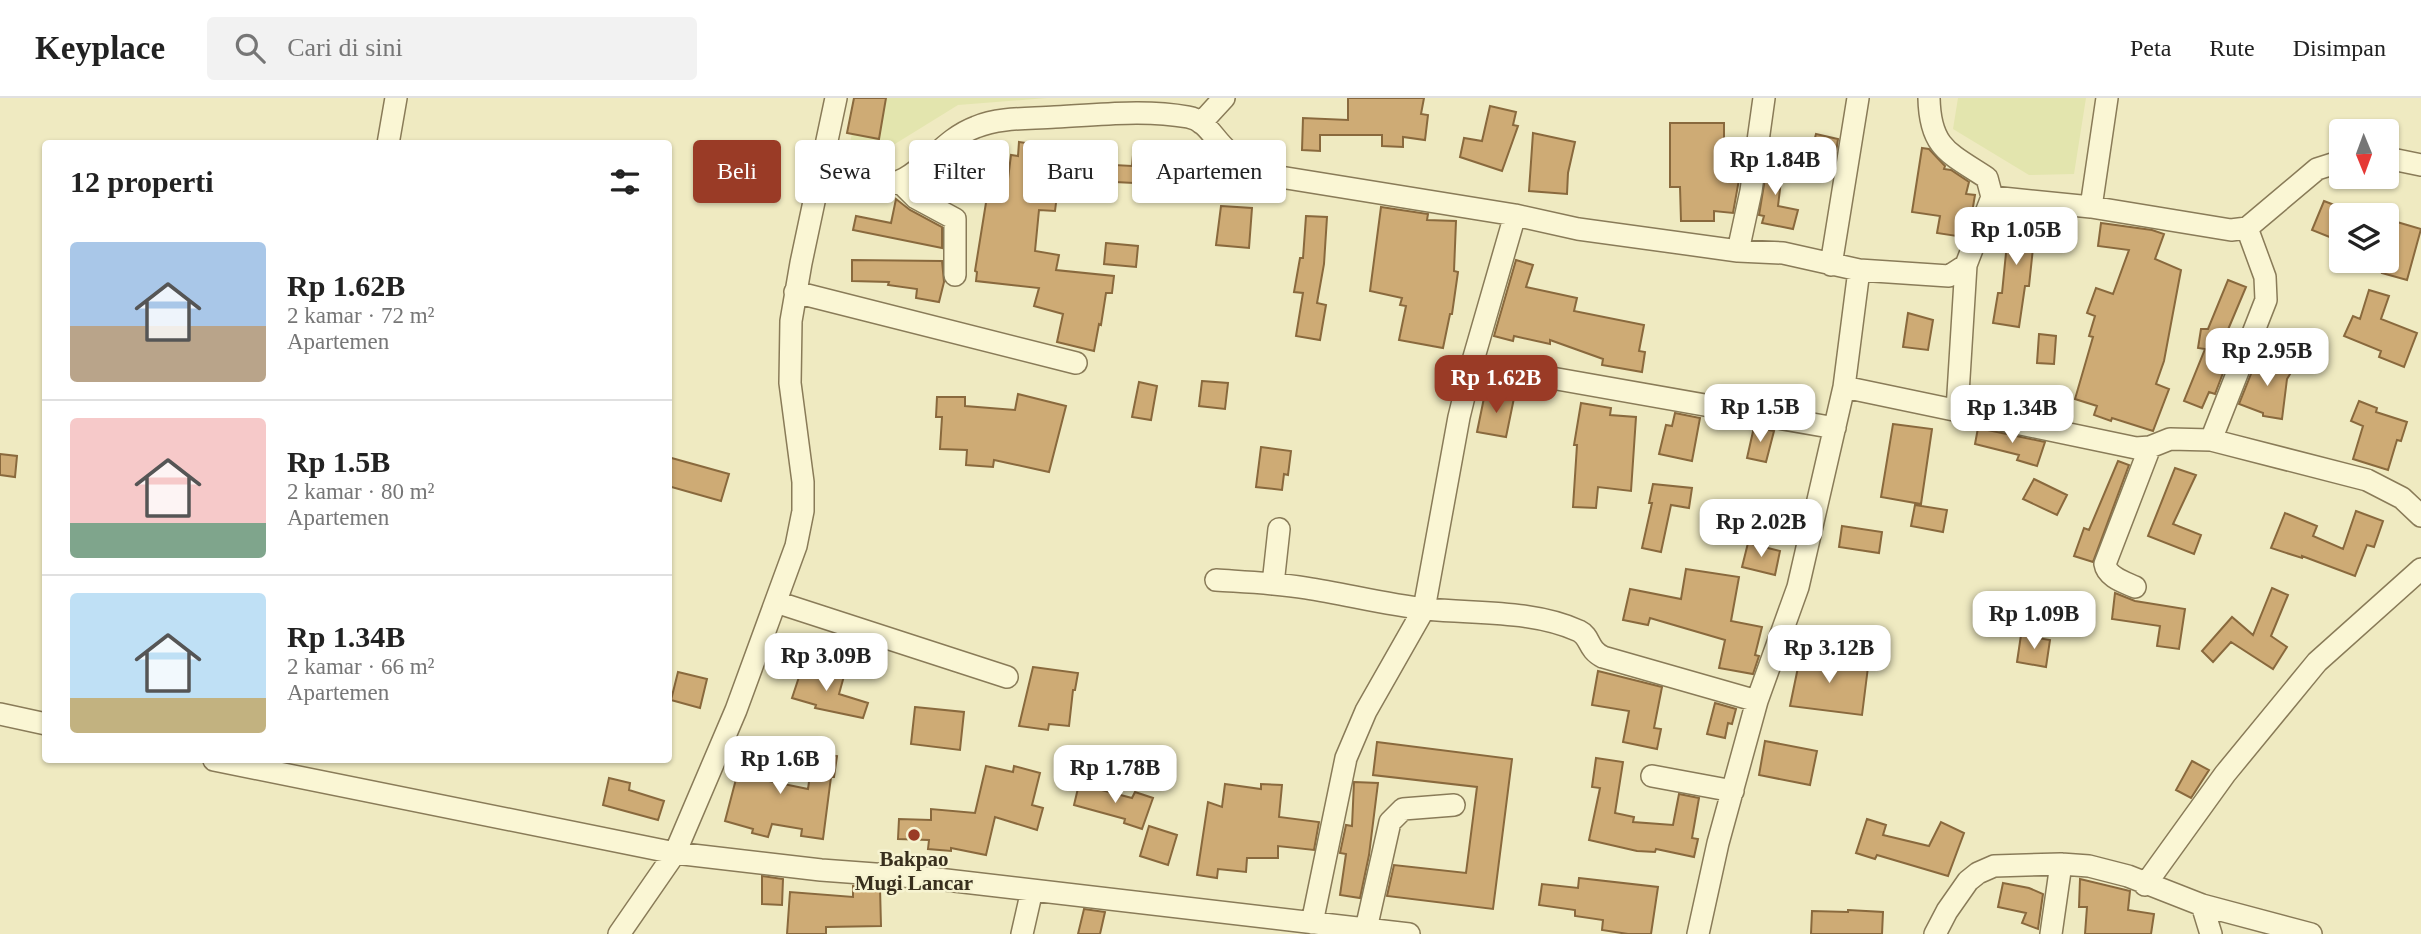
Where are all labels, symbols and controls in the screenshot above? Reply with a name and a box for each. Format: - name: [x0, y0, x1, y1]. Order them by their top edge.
- search box: [207, 17, 697, 80]
- icon: search: [231, 29, 269, 67]
- text: Keyplace: [35, 30, 165, 66]
- text: Cari di sini: [287, 33, 403, 62]
- text: Peta: [2130, 35, 2171, 61]
- text: Rute: [2209, 35, 2255, 61]
- text: Disimpan: [2293, 35, 2386, 61]
- north arrow: [2329, 119, 2399, 189]
- map controls: [2329, 119, 2399, 273]
- pin: Rp 1.84B: [1703, 138, 1847, 197]
- chip: Beli: [693, 140, 781, 203]
- chip: Sewa: [795, 140, 895, 203]
- chip: Filter: [909, 140, 1009, 203]
- chip: Baru: [1023, 140, 1118, 203]
- chip: Apartemen: [1132, 140, 1286, 203]
- text: Rp 1.84B: [1730, 147, 1820, 172]
- icon: filters: [606, 163, 644, 201]
- text: 12 properti: [70, 165, 214, 198]
- button: layers: [2329, 203, 2399, 273]
- pin: Rp 1.05B: [1944, 208, 2088, 267]
- text: Rp 1.05B: [1971, 217, 2061, 242]
- text: Rp 1.62B: [287, 269, 405, 302]
- icon: home: [126, 270, 210, 354]
- text: 2 kamar · 72 m²: [287, 303, 434, 328]
- pin: Rp 2.95B: [2195, 328, 2339, 388]
- text: Apartemen: [287, 329, 389, 354]
- text: Rp 2.95B: [2222, 338, 2312, 363]
- pin: Rp 1.62B: [1424, 356, 1568, 415]
- text: Rp 1.62B: [1451, 365, 1541, 390]
- pin: Rp 1.5B: [1695, 384, 1825, 444]
- pin: Rp 1.34B: [1940, 386, 2084, 445]
- text: Rp 1.5B: [1720, 394, 1800, 419]
- text: Rp 1.34B: [1967, 395, 2057, 420]
- text: Rp 1.5B: [287, 445, 390, 478]
- icon: home: [126, 446, 210, 530]
- text: 2 kamar · 80 m²: [287, 479, 434, 504]
- pin: Rp 2.02B: [1689, 500, 1833, 559]
- text: Apartemen: [287, 505, 389, 530]
- text: Rp 2.02B: [1716, 509, 1806, 534]
- pin: Rp 1.09B: [1962, 592, 2106, 651]
- text: Rp 1.09B: [1989, 601, 2079, 626]
- text: Rp 1.34B: [287, 620, 405, 653]
- icon: home: [126, 621, 210, 705]
- pin: Rp 3.12B: [1757, 626, 1901, 685]
- pin: Rp 3.09B: [754, 634, 898, 693]
- text: Rp 3.12B: [1784, 635, 1874, 660]
- text: Rp 3.09B: [781, 643, 871, 668]
- text: 2 kamar · 66 m²: [287, 654, 434, 679]
- text: Apartemen: [287, 680, 389, 705]
- pin: Rp 1.6B: [715, 736, 845, 796]
- text: Rp 1.6B: [740, 746, 820, 771]
- pin: Rp 1.78B: [1043, 746, 1187, 805]
- text: Rp 1.78B: [1070, 755, 1160, 780]
- marker: Bakpao Mugi Lancar: [906, 827, 922, 843]
- place label: Bakpao Mugi Lancar: [855, 847, 973, 895]

